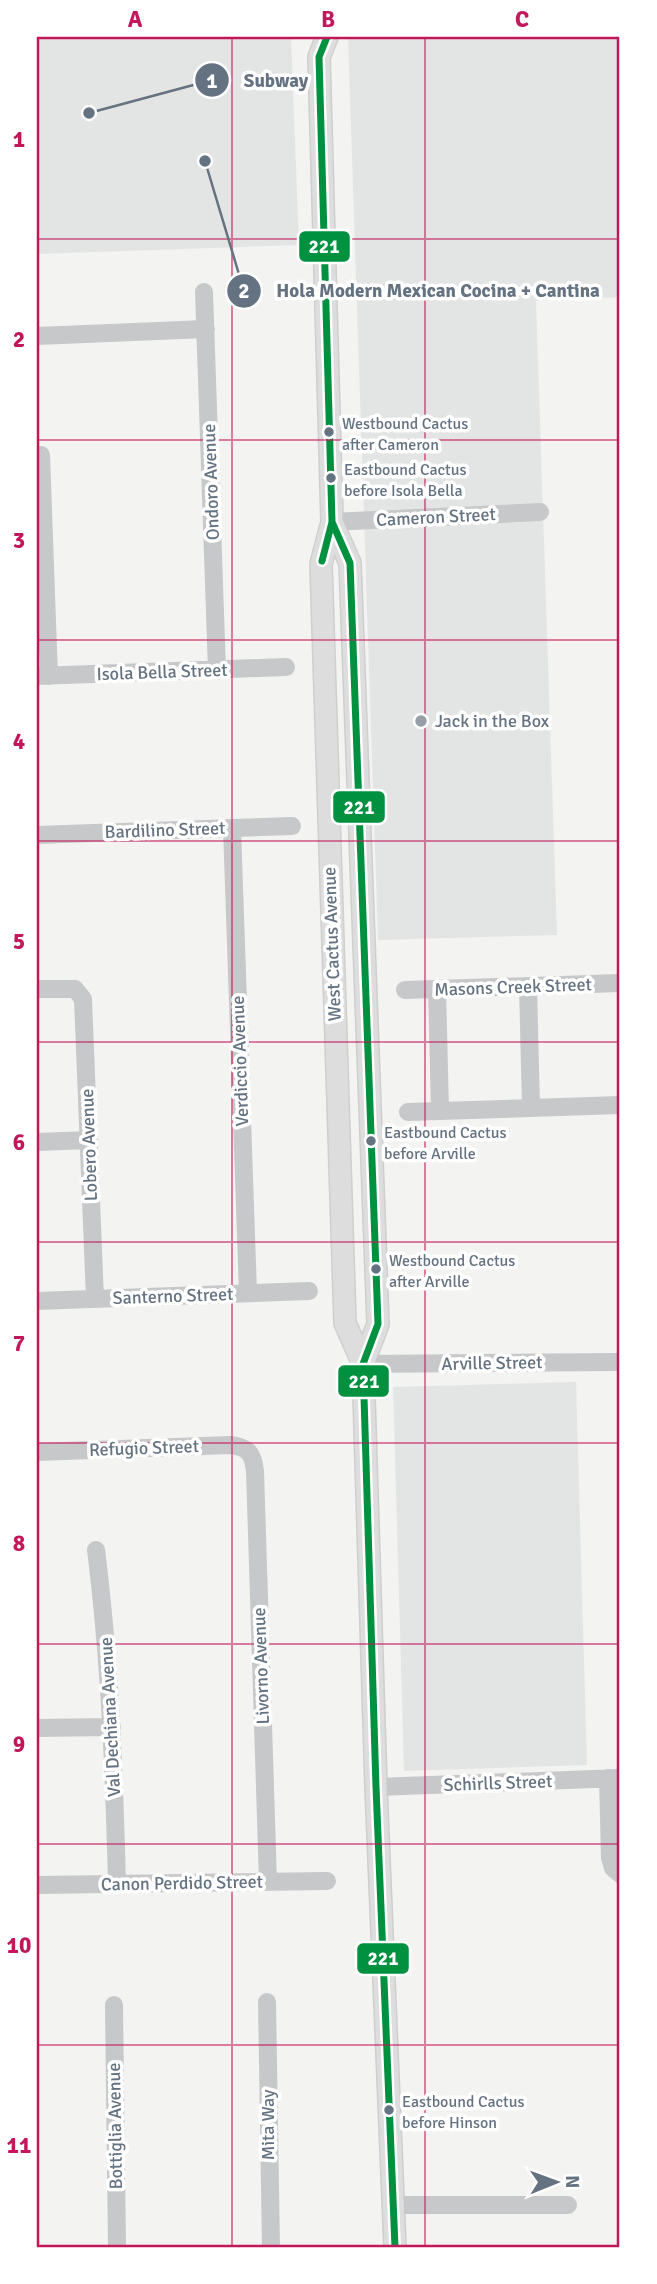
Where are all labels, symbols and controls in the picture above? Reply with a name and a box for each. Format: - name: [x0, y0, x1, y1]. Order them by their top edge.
- text: A: [128, 5, 143, 34]
- text: B: [321, 5, 335, 34]
- text: C: [515, 5, 529, 34]
- callout: Subway: [195, 60, 322, 100]
- text: 1: [206, 68, 218, 94]
- text: Subway: [244, 69, 309, 93]
- text: 1: [13, 125, 25, 154]
- line badge: 221: [298, 230, 351, 263]
- text: 221: [309, 235, 339, 259]
- callout: Hola Modern Mexican Cocina + Cantina: [227, 271, 614, 311]
- text: 2: [238, 278, 250, 304]
- text: Hola Modern Mexican Cocina + Cantina: [276, 279, 600, 303]
- text: 2: [13, 325, 25, 354]
- place label: Westbound Cactus after Cameron: [342, 414, 468, 455]
- street label: Ondoro Avenue: [198, 423, 224, 541]
- marker: Westbound Cactus after Cameron: [322, 425, 336, 439]
- place label: Eastbound Cactus before Isola Bella: [344, 460, 466, 501]
- marker: Eastbound Cactus before Isola Bella: [324, 471, 338, 485]
- street label: Cameron Street: [376, 503, 496, 531]
- text: 3: [13, 526, 25, 555]
- street label: Isola Bella Street: [96, 659, 228, 685]
- place label: Jack in the Box: [435, 710, 550, 732]
- marker: Jack in the Box: [413, 713, 429, 729]
- text: 4: [13, 727, 25, 756]
- line badge: 221: [332, 790, 386, 824]
- text: 221: [344, 796, 374, 820]
- street label: Bardilino Street: [104, 817, 226, 843]
- street label: West Cactus Avenue: [318, 867, 346, 1021]
- text: 5: [13, 927, 25, 956]
- street label: Masons Creek Street: [434, 973, 592, 1001]
- street label: Verdiccio Avenue: [227, 995, 253, 1127]
- street label: Lobero Avenue: [76, 1088, 102, 1202]
- place label: Eastbound Cactus before Arville: [384, 1123, 506, 1164]
- text: 6: [13, 1128, 25, 1157]
- marker: Eastbound Cactus before Arville: [364, 1134, 378, 1148]
- place label: Westbound Cactus after Arville: [389, 1251, 515, 1292]
- marker: Westbound Cactus after Arville: [369, 1262, 383, 1276]
- street label: Santerno Street: [112, 1283, 234, 1309]
- text: 7: [13, 1329, 25, 1358]
- street label: Arville Street: [441, 1351, 543, 1375]
- line badge: 221: [337, 1364, 390, 1398]
- text: 221: [349, 1370, 379, 1394]
- street label: Refugio Street: [89, 1435, 199, 1461]
- text: 8: [13, 1529, 25, 1558]
- street label: Livorno Avenue: [248, 1607, 274, 1725]
- street label: Val Dechiana Avenue: [95, 1636, 125, 1798]
- text: 9: [13, 1730, 25, 1759]
- street label: Schirlls Street: [443, 1770, 553, 1796]
- street label: Canon Perdido Street: [101, 1871, 263, 1895]
- text: 10: [7, 1931, 31, 1960]
- line badge: 221: [356, 1942, 410, 1975]
- text: 221: [368, 1947, 398, 1971]
- street label: Bottiglia Avenue: [103, 2062, 127, 2190]
- street label: Mita Way: [257, 2089, 279, 2160]
- place label: Eastbound Cactus before Hinson: [402, 2092, 524, 2133]
- marker: Eastbound Cactus before Hinson: [382, 2103, 396, 2117]
- text: 11: [7, 2131, 31, 2160]
- north arrow: [520, 2148, 590, 2218]
- text: N: [560, 2175, 584, 2189]

